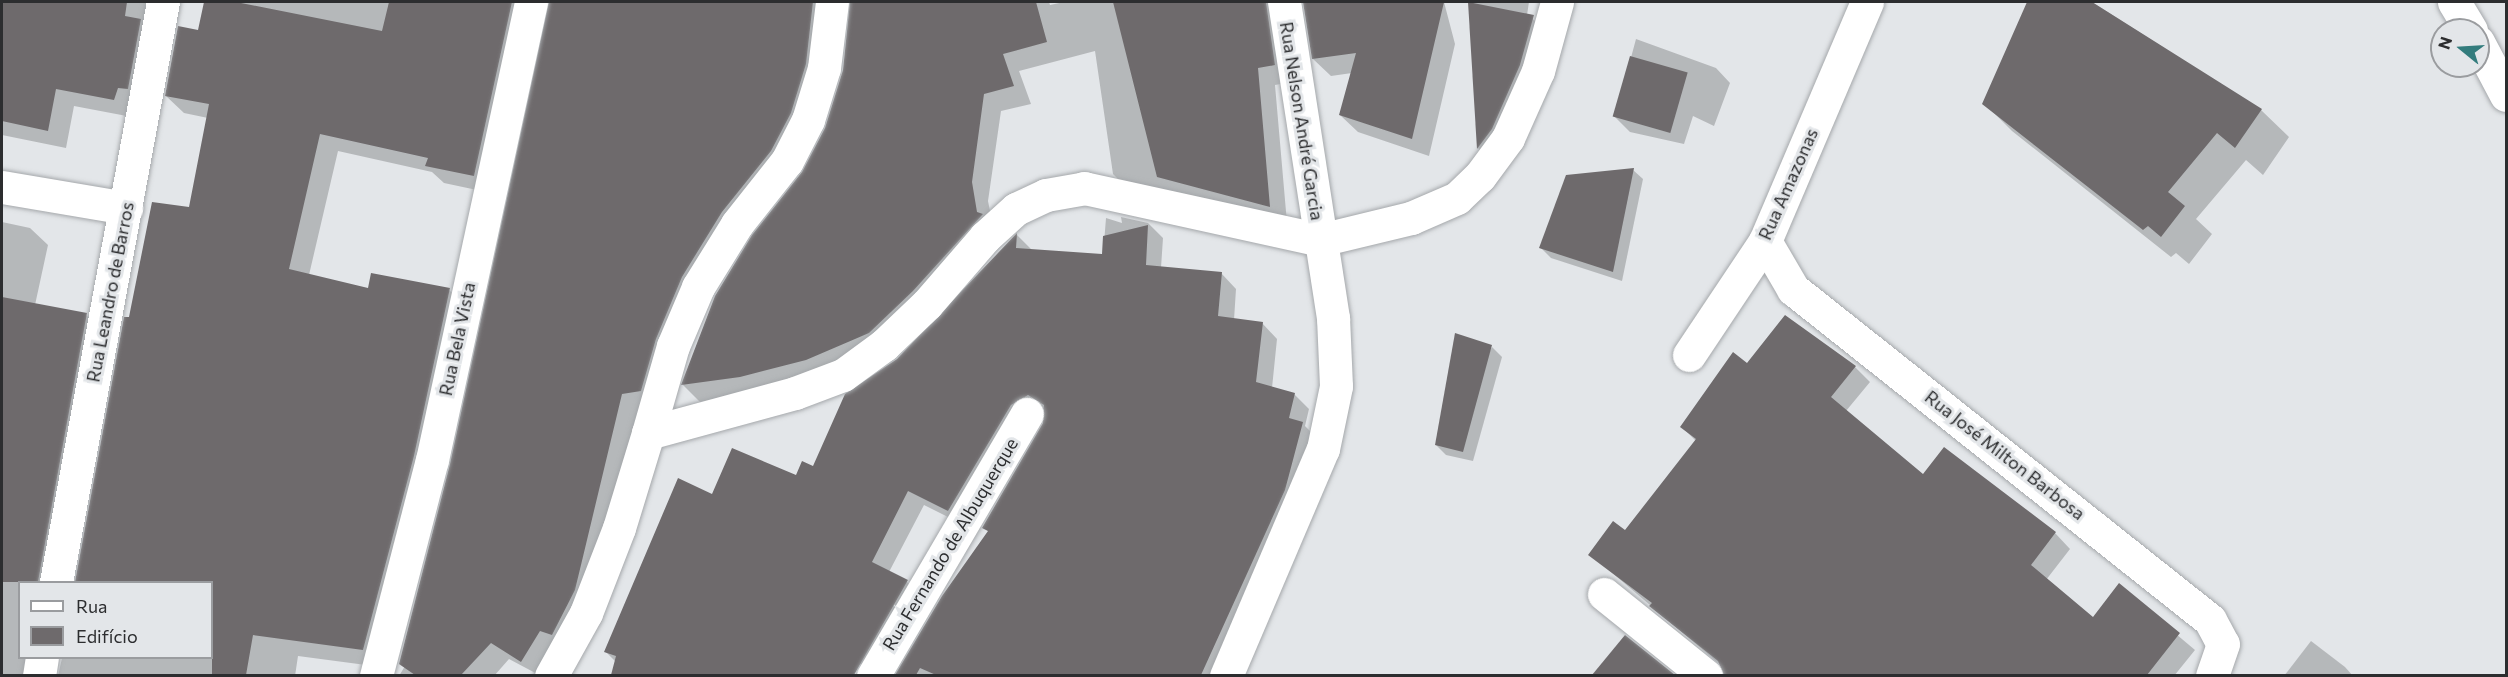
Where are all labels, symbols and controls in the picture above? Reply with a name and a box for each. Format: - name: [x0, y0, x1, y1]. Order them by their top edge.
- north arrow: [2430, 18, 2490, 78]
- street label: Rua Nelson André Garcia: [1276, 20, 1328, 222]
- text: N: [2433, 34, 2455, 52]
- street label: Rua Amazonas: [1754, 125, 1822, 243]
- street label: Rua Leandro de Barros: [82, 200, 138, 384]
- street label: Rua Bela Vista: [434, 280, 480, 398]
- street label: Rua José Milton Barbosa: [1921, 386, 2089, 524]
- street label: Rua Fernando de Albuquerque: [878, 434, 1022, 654]
- legend: [18, 581, 213, 659]
- text: Rua: [76, 595, 107, 617]
- text: Edifício: [76, 625, 138, 647]

